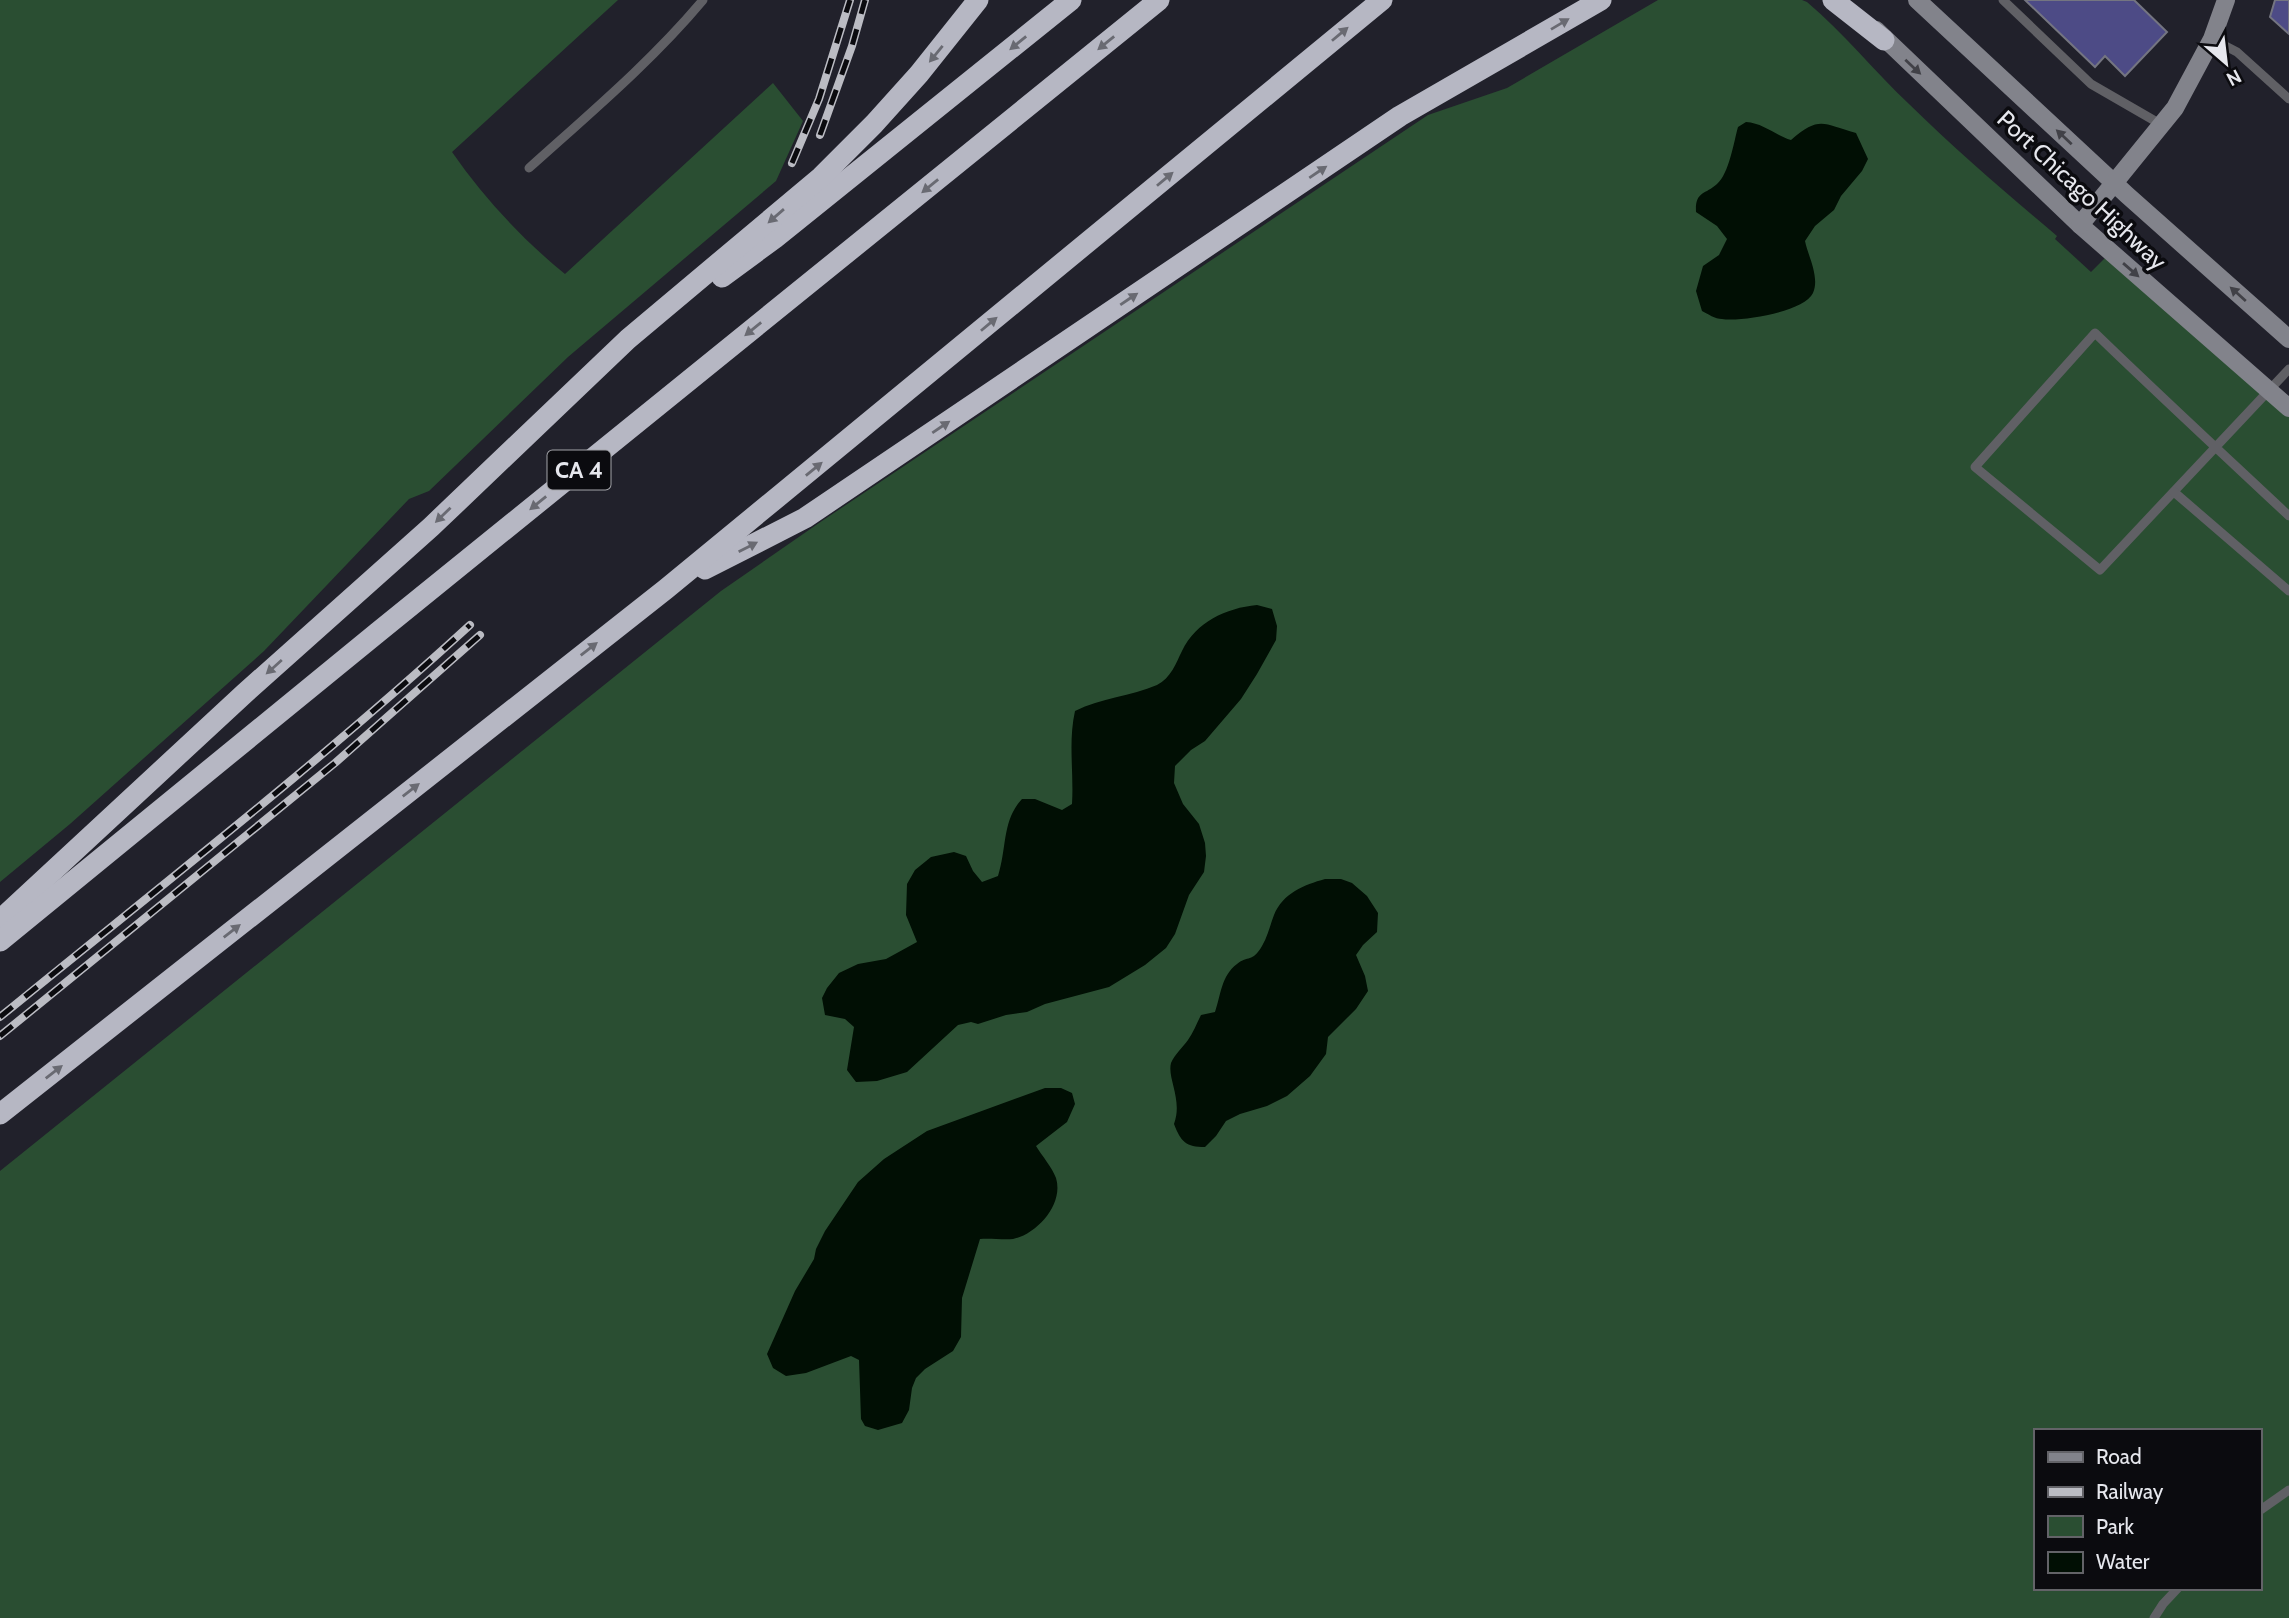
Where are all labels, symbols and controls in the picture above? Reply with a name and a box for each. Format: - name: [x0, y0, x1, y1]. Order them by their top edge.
- one-way arrow: [1550, 18, 1570, 30]
- one-way arrow: [1331, 27, 1349, 42]
- north arrow: [2191, 28, 2261, 98]
- one-way arrow: [1009, 35, 1027, 50]
- one-way arrow: [1098, 35, 1115, 50]
- one-way arrow: [928, 44, 943, 62]
- one-way arrow: [1904, 59, 1921, 75]
- text: N: [2222, 64, 2245, 91]
- street label: Port Chicago Highway: [1991, 104, 2173, 276]
- one-way arrow: [2056, 129, 2073, 145]
- one-way arrow: [1309, 165, 1327, 179]
- one-way arrow: [1155, 172, 1173, 187]
- one-way arrow: [921, 178, 938, 193]
- one-way arrow: [768, 208, 785, 223]
- one-way arrow: [2122, 261, 2139, 277]
- one-way arrow: [2229, 286, 2247, 302]
- one-way arrow: [1120, 293, 1139, 306]
- one-way arrow: [981, 317, 998, 332]
- one-way arrow: [744, 321, 761, 336]
- one-way arrow: [932, 420, 950, 434]
- road number: CA 4: [548, 450, 610, 490]
- one-way arrow: [805, 462, 822, 477]
- one-way arrow: [529, 495, 546, 510]
- one-way arrow: [435, 506, 452, 522]
- one-way arrow: [739, 542, 759, 554]
- one-way arrow: [580, 642, 598, 657]
- one-way arrow: [265, 659, 283, 675]
- one-way arrow: [401, 783, 419, 798]
- one-way arrow: [223, 924, 241, 939]
- one-way arrow: [45, 1065, 62, 1080]
- legend: [2034, 1429, 2261, 1590]
- text: Road: [2096, 1444, 2142, 1469]
- text: Railway: [2096, 1479, 2164, 1504]
- text: Park: [2096, 1514, 2134, 1539]
- text: Water: [2096, 1549, 2150, 1574]

